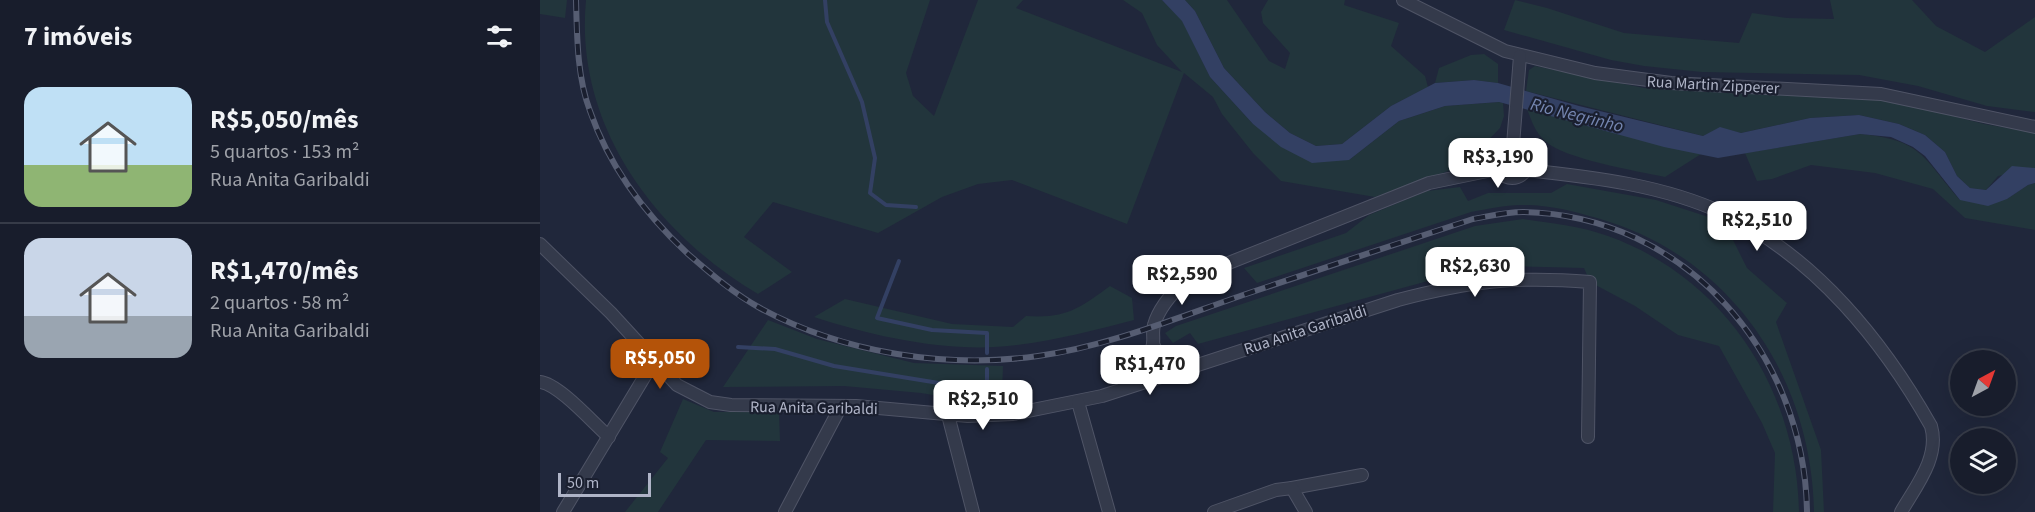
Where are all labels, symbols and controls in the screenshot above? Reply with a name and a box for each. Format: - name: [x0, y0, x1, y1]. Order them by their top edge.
- text: 7 imóveis: [24, 18, 132, 55]
- icon: filters: [483, 20, 516, 53]
- street label: Rua Martin Zipperer: [1646, 71, 1780, 99]
- water label: Rio Negrinho: [1528, 92, 1626, 139]
- text: R$5,050/mês: [210, 101, 358, 138]
- icon: home: [72, 111, 144, 183]
- text: 5 quartos · 153 m²: [210, 138, 359, 166]
- pin: R$3,190: [1443, 138, 1553, 189]
- text: R$3,190: [1462, 143, 1534, 171]
- text: Rua Anita Garibaldi: [210, 166, 370, 194]
- pin: R$2,510: [1702, 201, 1812, 252]
- text: R$2,510: [1721, 206, 1793, 234]
- pin: R$2,630: [1420, 247, 1530, 298]
- text: R$1,470/mês: [210, 252, 358, 289]
- text: R$2,630: [1439, 252, 1511, 280]
- pin: R$2,590: [1127, 255, 1237, 306]
- text: R$2,590: [1146, 260, 1218, 288]
- icon: home: [72, 262, 144, 334]
- text: 2 quartos · 58 m²: [210, 289, 349, 317]
- street label: Rua Anita Garibaldi: [1241, 300, 1369, 360]
- text: Rua Anita Garibaldi: [210, 317, 370, 345]
- pin: R$5,050: [605, 339, 715, 390]
- text: R$5,050: [624, 344, 696, 372]
- pin: R$1,470: [1095, 345, 1205, 396]
- text: R$1,470: [1114, 350, 1186, 378]
- north arrow: [1950, 350, 2016, 416]
- map controls: [1950, 350, 2016, 494]
- pin: R$2,510: [928, 380, 1038, 431]
- text: R$2,510: [947, 385, 1019, 413]
- street label: Rua Anita Garibaldi: [750, 396, 878, 420]
- button: layers: [1950, 428, 2016, 494]
- scale bar: [558, 470, 651, 498]
- text: 50 m: [567, 472, 599, 494]

